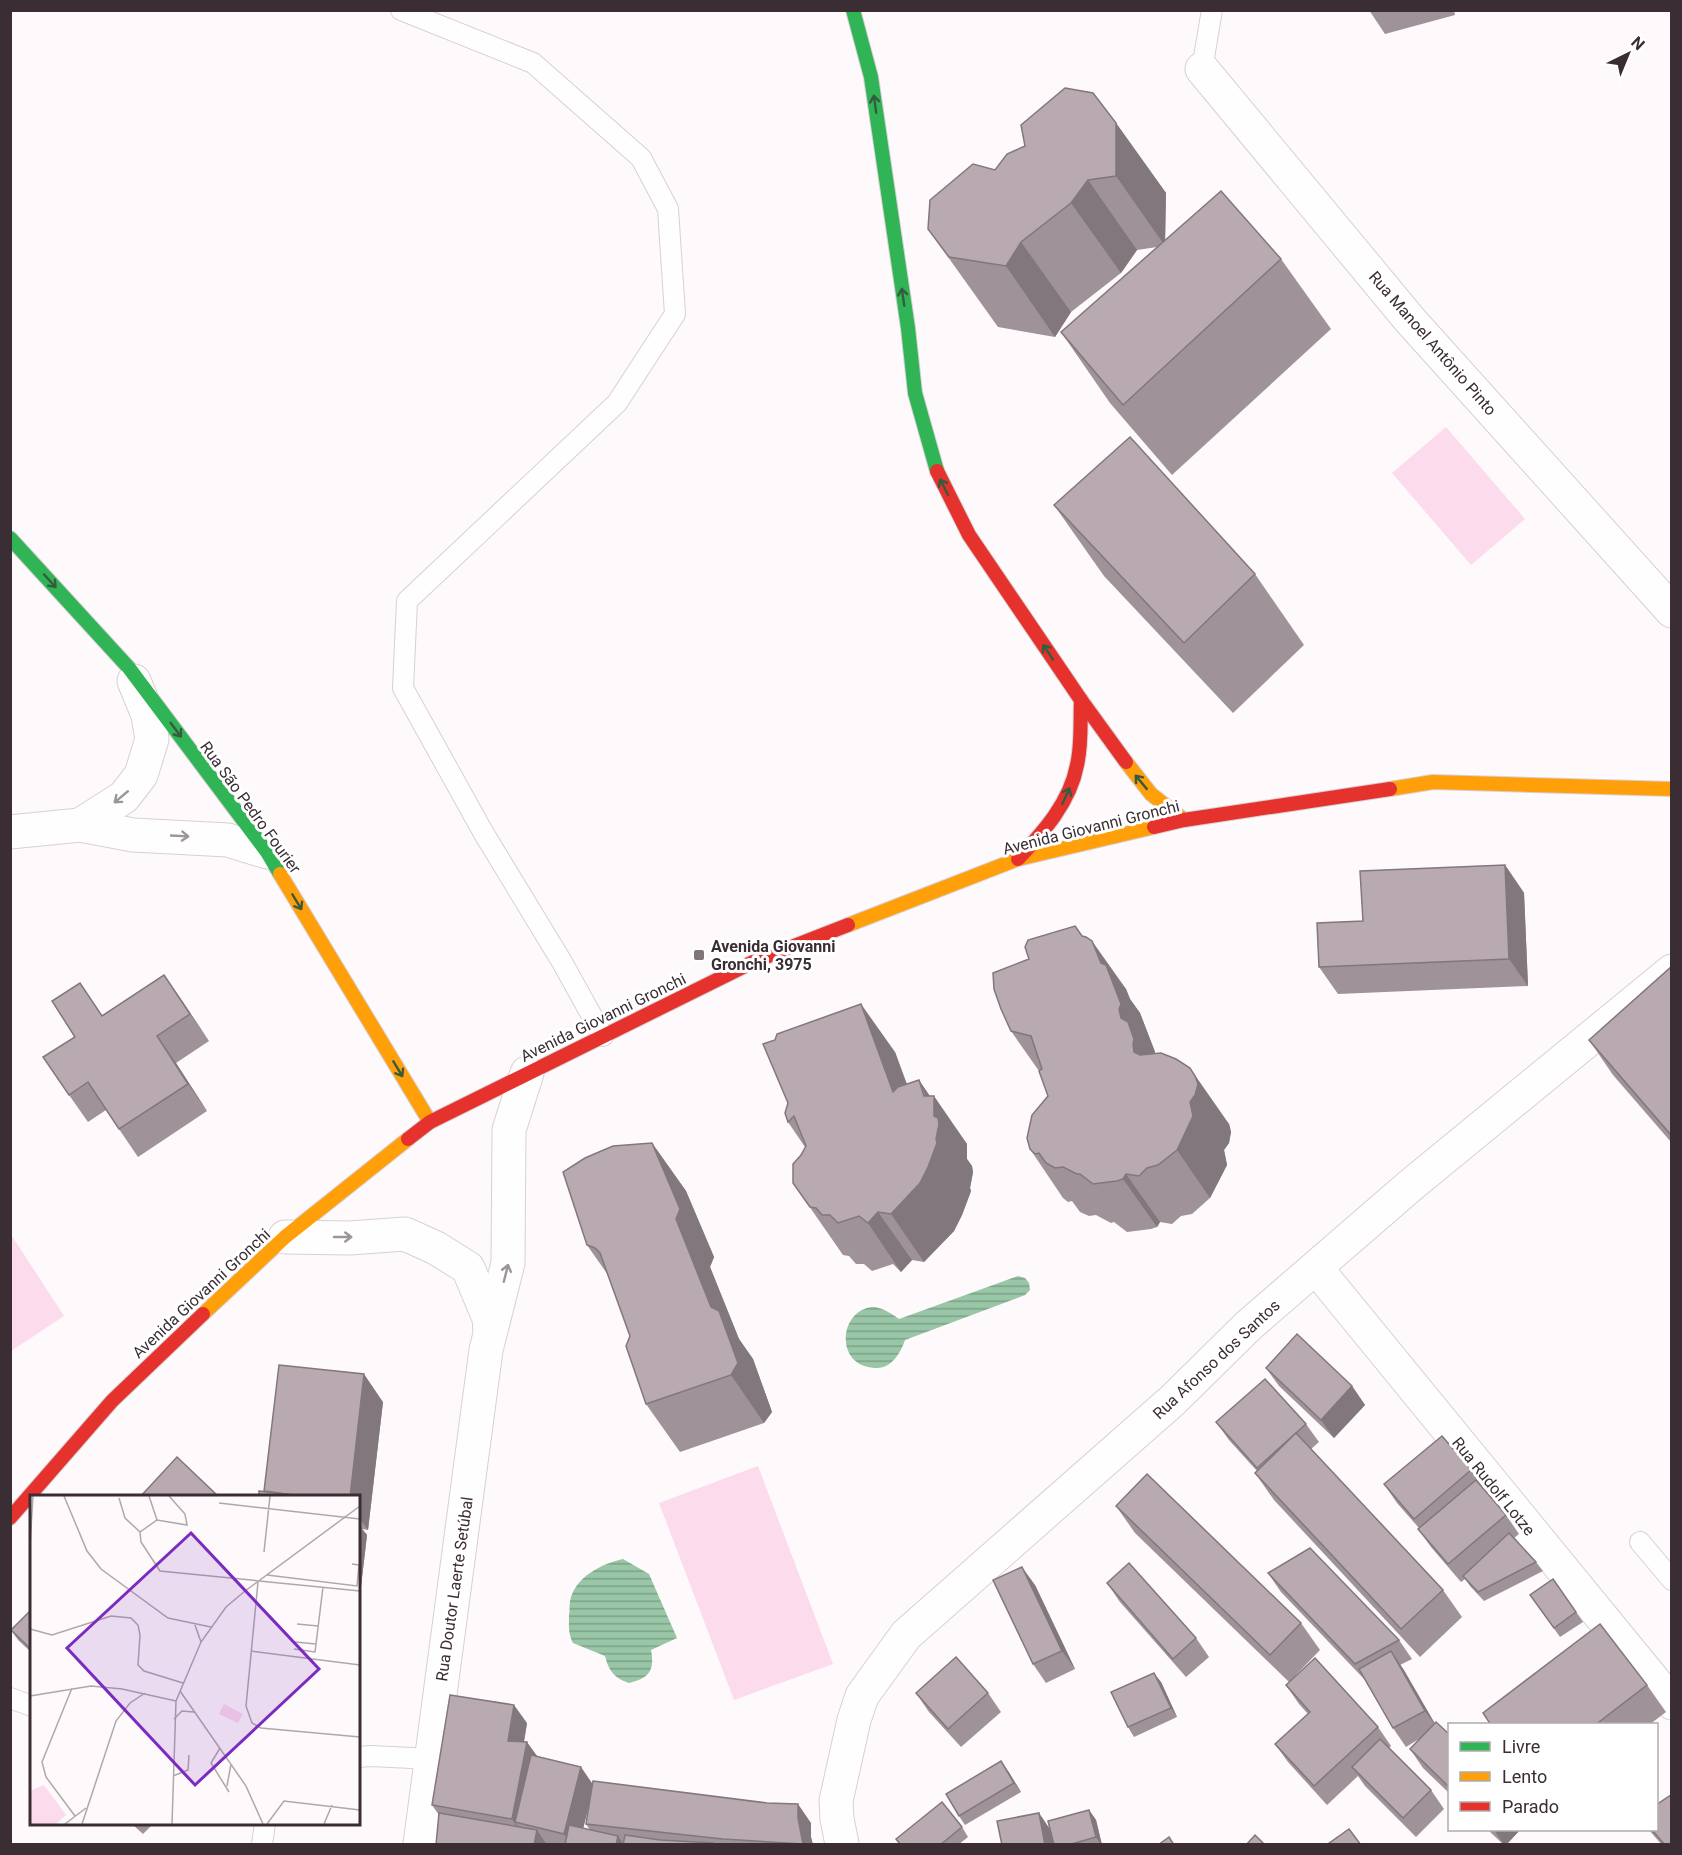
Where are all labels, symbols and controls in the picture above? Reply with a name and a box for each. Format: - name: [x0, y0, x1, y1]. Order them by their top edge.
- north arrow: [1598, 24, 1658, 84]
- text: N: [1627, 33, 1648, 54]
- one-way arrow: [869, 95, 880, 115]
- street label: Rua Manoel Antônio Pinto: [1365, 267, 1500, 419]
- one-way arrow: [898, 288, 909, 308]
- one-way arrow: [938, 478, 950, 496]
- one-way arrow: [43, 573, 57, 588]
- one-way arrow: [1042, 644, 1054, 660]
- one-way arrow: [169, 722, 182, 738]
- street label: Rua São Pedro Fourier: [196, 738, 305, 877]
- one-way arrow: [1134, 774, 1147, 790]
- one-way arrow: [1060, 787, 1072, 805]
- one-way arrow: [113, 791, 129, 804]
- street label: Avenida Giovanni Gronchi: [1001, 796, 1181, 859]
- one-way arrow: [169, 831, 189, 842]
- one-way arrow: [292, 893, 304, 910]
- place label: Avenida Giovanni Gronchi, 3975: [711, 937, 836, 974]
- marker: Avenida Giovanni Gronchi, 3975: [692, 948, 706, 962]
- street label: Avenida Giovanni Gronchi: [518, 969, 689, 1066]
- one-way arrow: [392, 1060, 404, 1077]
- street label: Avenida Giovanni Gronchi: [129, 1225, 274, 1362]
- one-way arrow: [333, 1231, 353, 1243]
- one-way arrow: [500, 1264, 512, 1283]
- street label: Rua Afonso dos Santos: [1149, 1296, 1284, 1423]
- street label: Rua Rudolf Lotze: [1448, 1433, 1539, 1539]
- inset map: [30, 1495, 360, 1825]
- street label: Rua Doutor Laerte Setúbal: [432, 1495, 477, 1683]
- legend: [1448, 1723, 1658, 1831]
- text: Livre: [1502, 1736, 1540, 1757]
- text: Lento: [1502, 1766, 1547, 1787]
- text: Parado: [1502, 1796, 1559, 1817]

